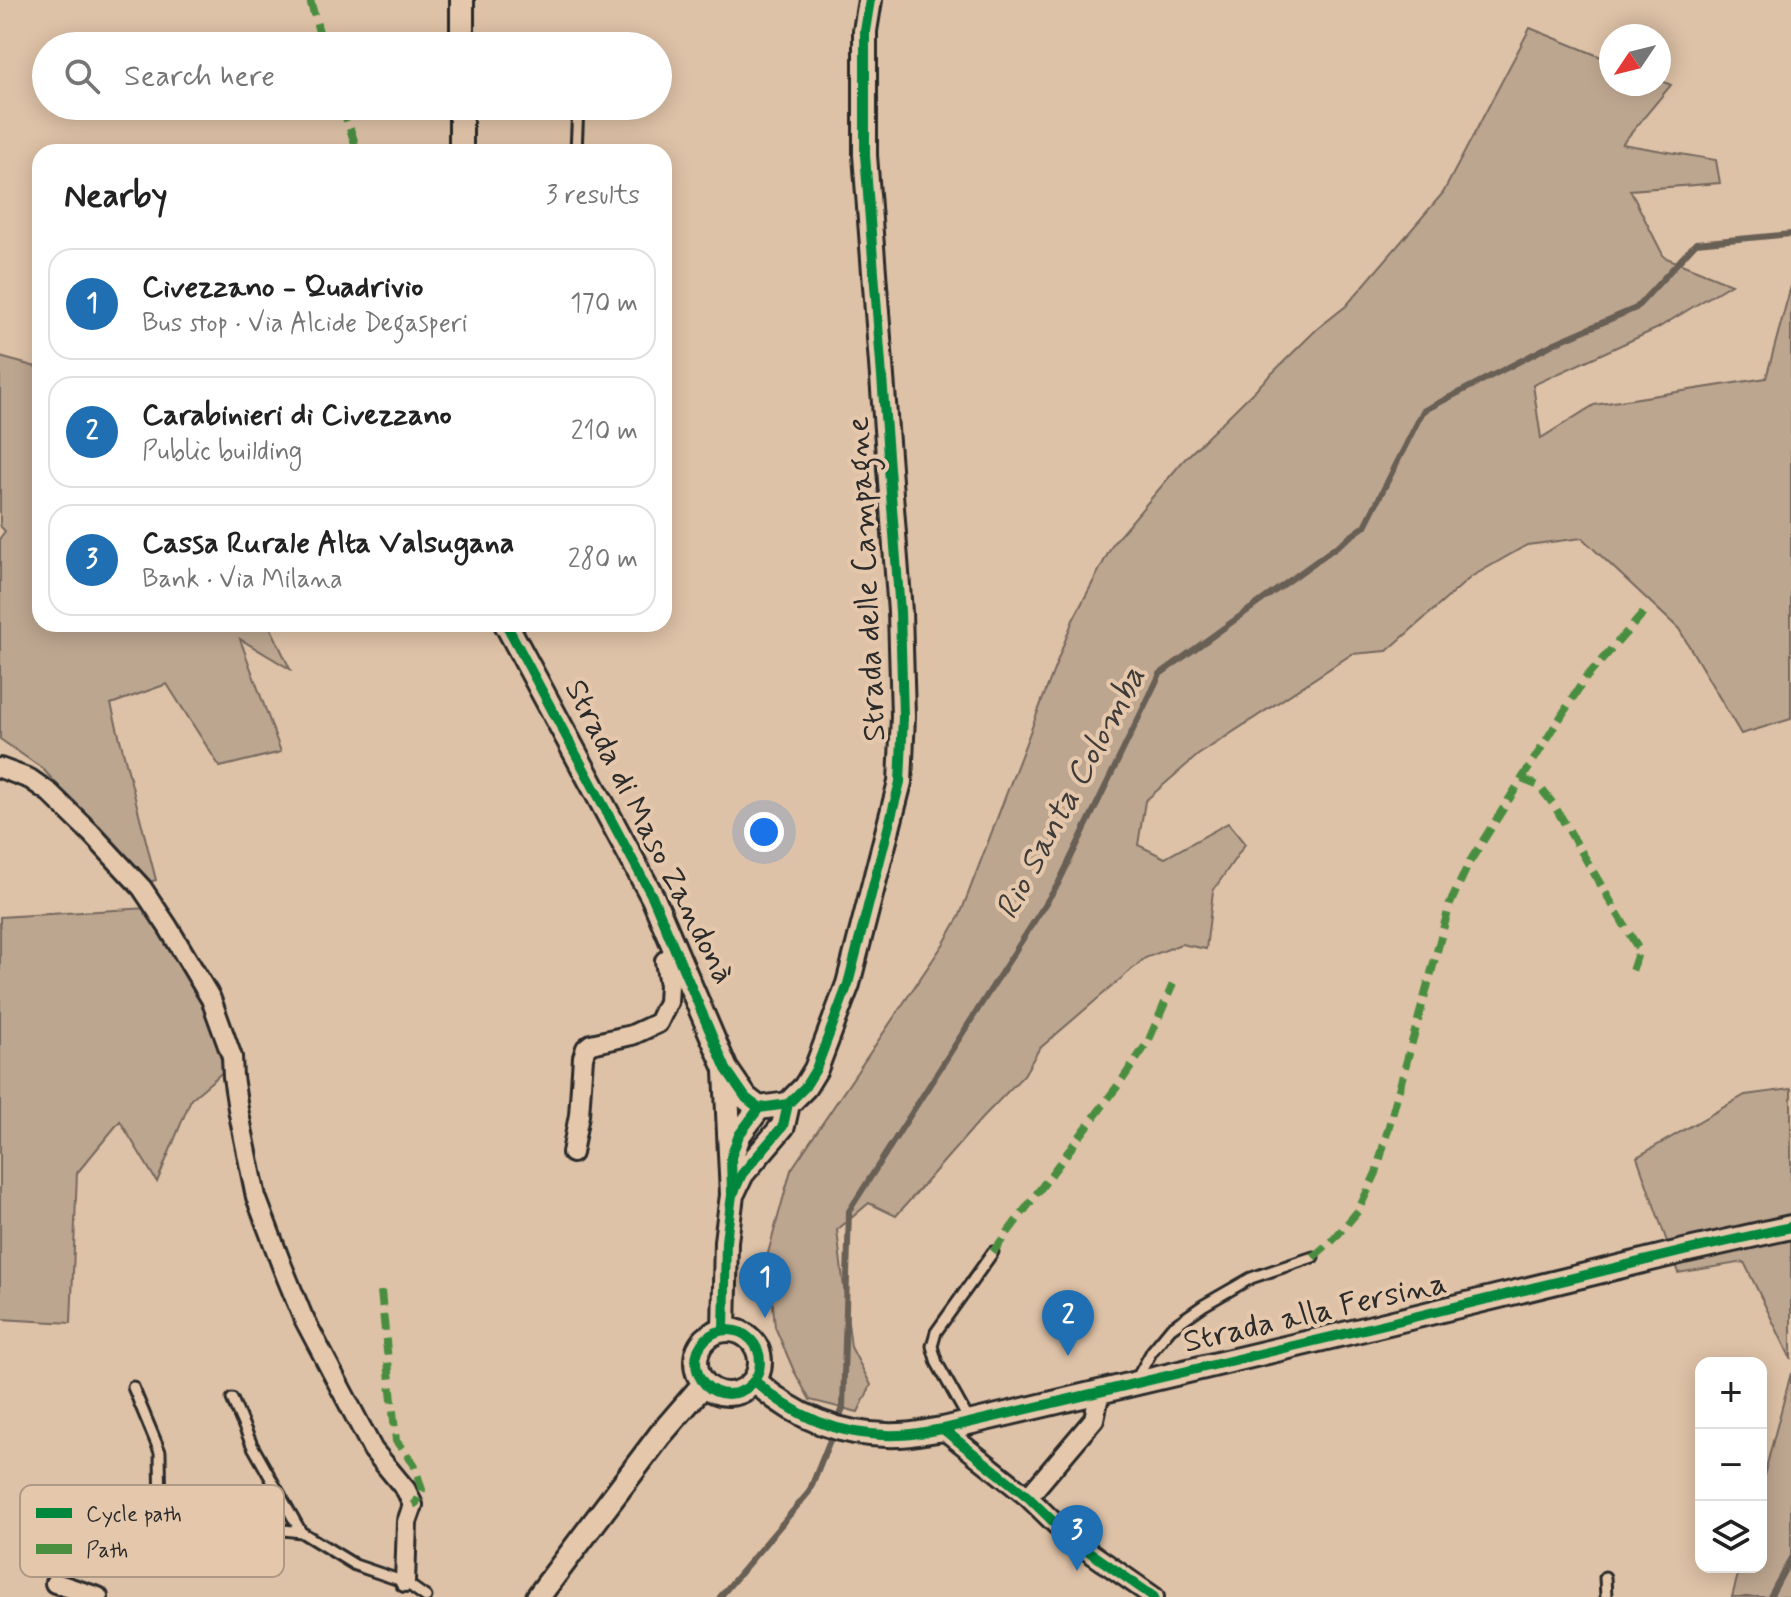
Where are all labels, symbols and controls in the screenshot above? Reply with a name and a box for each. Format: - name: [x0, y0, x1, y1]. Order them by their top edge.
- north arrow: [1599, 24, 1671, 96]
- search box: [32, 32, 672, 120]
- icon: search: [60, 54, 104, 98]
- text: Search here: [124, 57, 275, 96]
- text: Nearby: [64, 174, 168, 219]
- text: 3 results: [546, 179, 640, 213]
- text: Civezzano - Quadrivio: [142, 268, 424, 307]
- text: 1: [86, 287, 98, 321]
- text: 170 m: [570, 287, 638, 321]
- text: Bus stop · Via Alcide Degasperi: [142, 307, 468, 341]
- text: Carabinieri di Civezzano: [142, 396, 452, 435]
- text: 2: [86, 415, 98, 449]
- text: 210 m: [571, 415, 638, 449]
- street label: Strada delle Campagne: [838, 415, 899, 743]
- text: Public building: [142, 435, 302, 469]
- text: Cassa Rurale Alta Valsugana: [142, 524, 515, 563]
- text: 3: [86, 543, 98, 577]
- text: 280 m: [568, 543, 638, 577]
- text: Bank · Via Milana: [142, 563, 343, 597]
- water label: Rio Santa Colomba: [985, 658, 1157, 928]
- street label: Strada di Maso Zandonà: [554, 673, 744, 991]
- your location: [744, 812, 784, 852]
- pin: 1: [739, 1252, 791, 1318]
- street label: Strada alla Fersina: [1179, 1262, 1451, 1364]
- pin: 2: [1042, 1290, 1094, 1356]
- map controls: [1695, 1357, 1767, 1573]
- button: +: [1695, 1357, 1767, 1429]
- button: −: [1695, 1429, 1767, 1501]
- legend: [20, 1485, 284, 1577]
- text: Cycle path: [86, 1501, 182, 1529]
- button: layers: [1695, 1501, 1767, 1573]
- pin: 3: [1051, 1505, 1103, 1571]
- text: Path: [86, 1537, 128, 1565]

